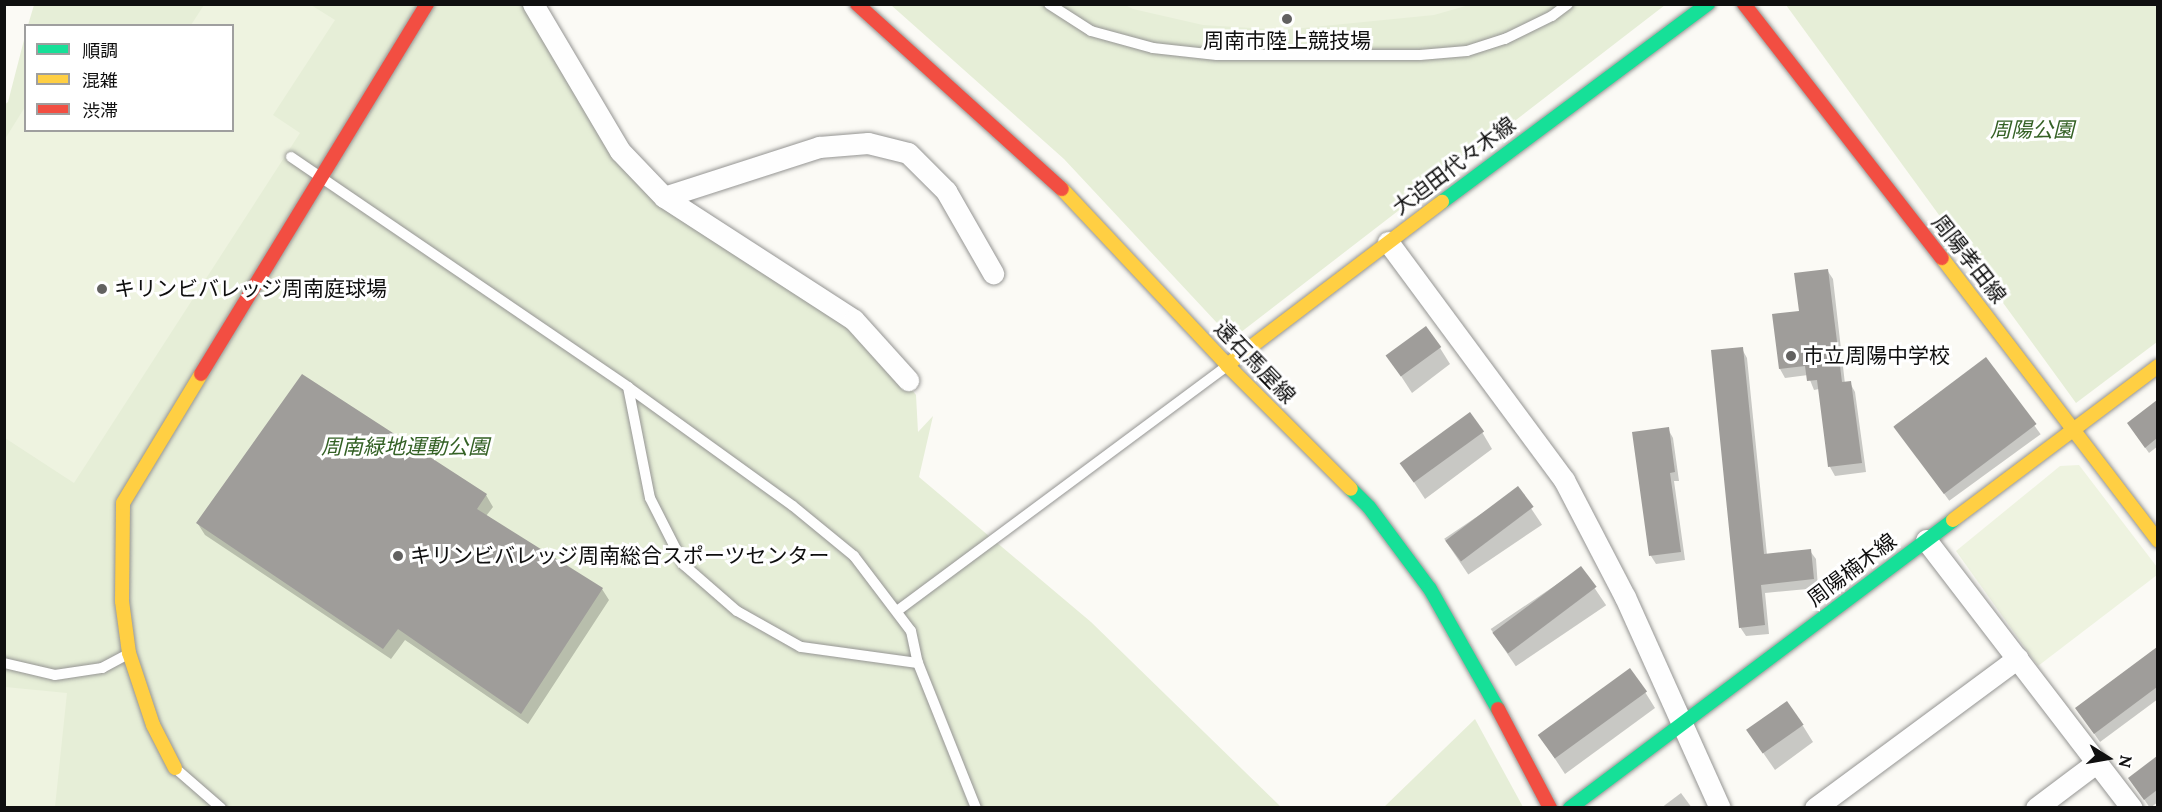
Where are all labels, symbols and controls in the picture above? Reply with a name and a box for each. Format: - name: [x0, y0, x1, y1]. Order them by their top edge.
- marker: 周南市陸上競技場: [1280, 12, 1294, 26]
- legend: [24, 24, 234, 132]
- place label: 周南市陸上競技場: [1203, 28, 1371, 54]
- text: 順調: [82, 39, 118, 62]
- text: 混雑: [82, 69, 118, 92]
- text: 渋滞: [82, 99, 118, 122]
- street label: 大迫田代々木線: [1388, 112, 1520, 220]
- park label: 周陽公園: [1990, 117, 2074, 143]
- street label: 周陽孝田線: [1927, 210, 2011, 308]
- place label: キリンビバレッジ周南庭球場: [114, 276, 387, 302]
- marker: キリンビバレッジ周南庭球場: [95, 282, 109, 296]
- street label: 遠石馬屋線: [1209, 315, 1301, 409]
- place label: 市立周陽中学校: [1803, 343, 1950, 369]
- marker: 市立周陽中学校: [1784, 349, 1798, 363]
- park label: 周南緑地運動公園: [321, 434, 489, 460]
- street label: 周陽楠木線: [1802, 528, 1902, 612]
- place label: キリンビバレッジ周南総合スポーツセンター: [410, 543, 830, 569]
- marker: キリンビバレッジ周南総合スポーツセンター: [391, 549, 405, 563]
- north arrow: [2078, 728, 2138, 788]
- text: N: [2115, 753, 2137, 769]

